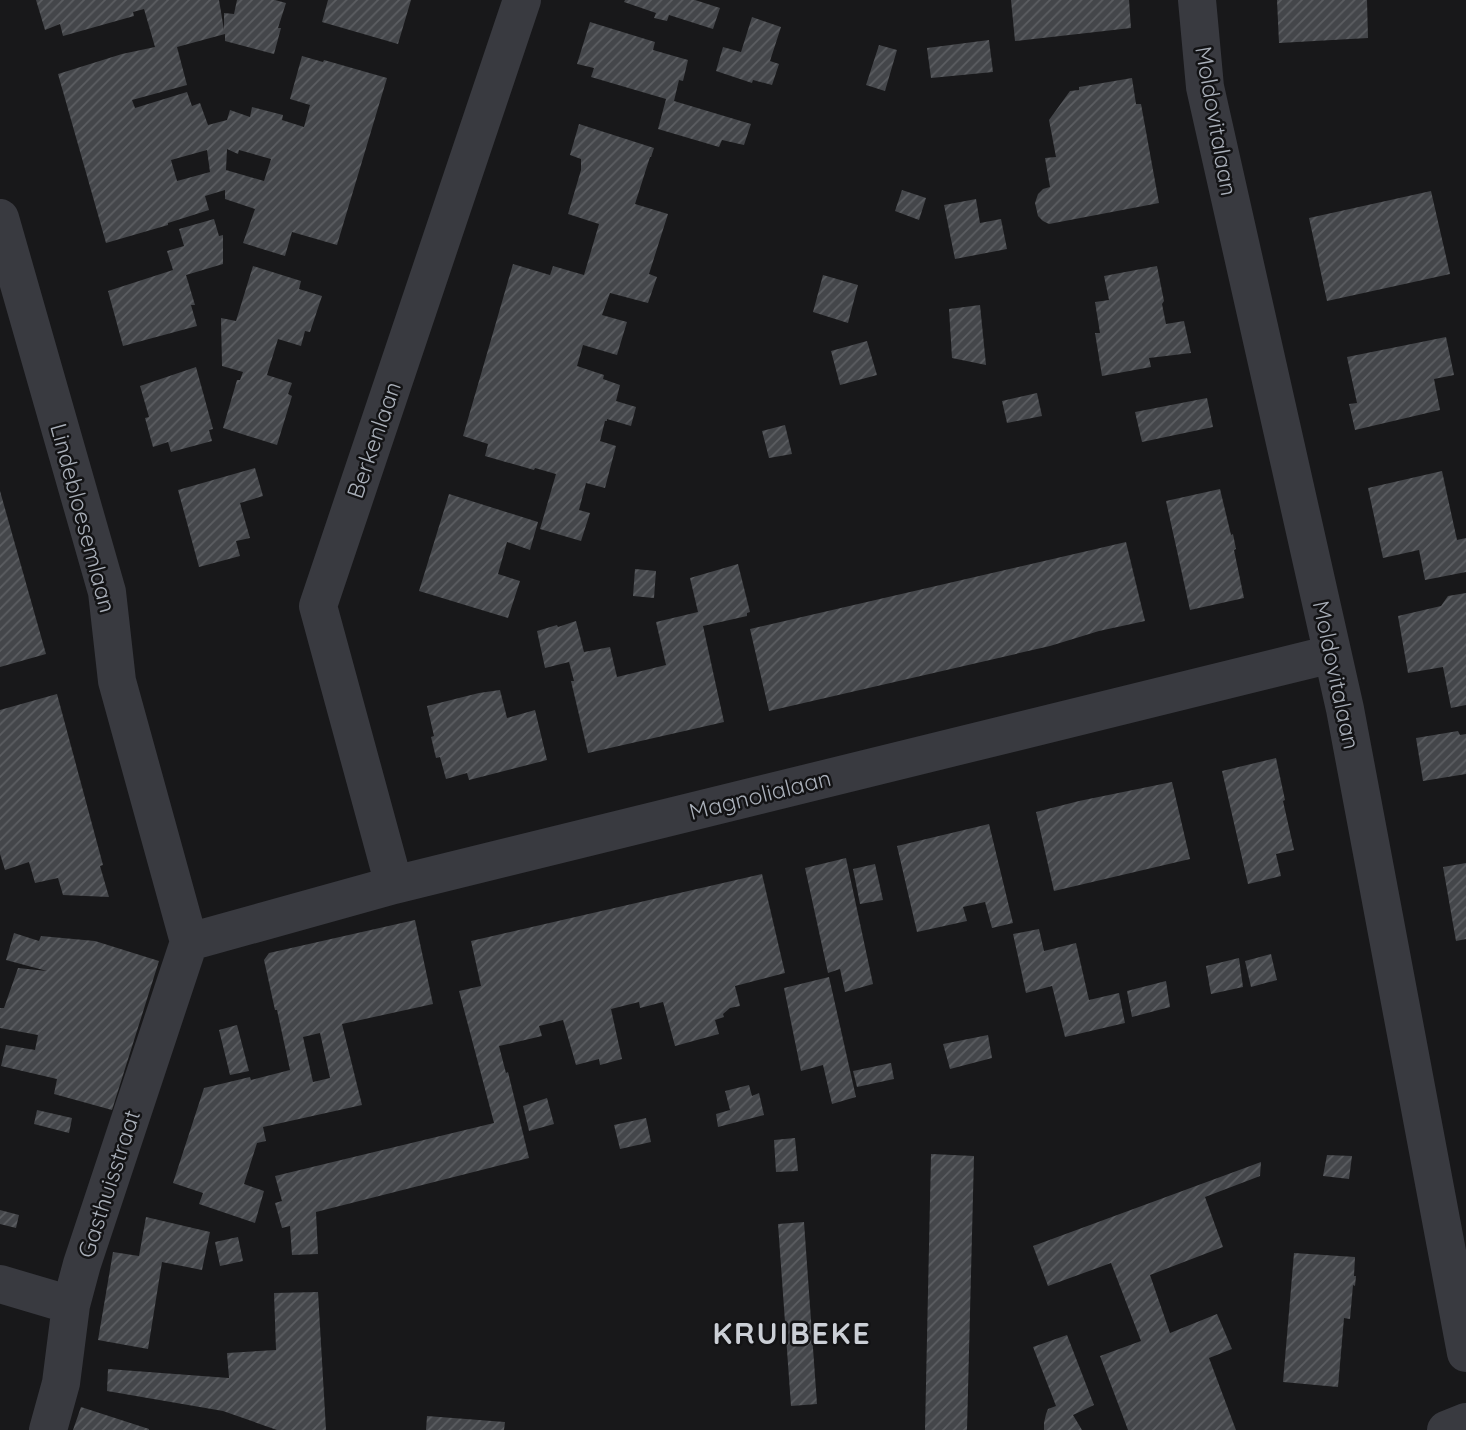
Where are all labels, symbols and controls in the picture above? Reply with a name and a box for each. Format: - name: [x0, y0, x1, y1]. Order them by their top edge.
- street label: Moldovitalaan: [1189, 44, 1244, 198]
- street label: Berkenlaan: [340, 378, 407, 502]
- street label: Lindebloesemlaan: [44, 420, 123, 616]
- street label: Moldovitalaan: [1307, 598, 1366, 752]
- street label: Magnolialaan: [686, 763, 834, 826]
- street label: Gasthuisstraat: [71, 1106, 146, 1261]
- district label: KRUIBEKE: [712, 1314, 872, 1352]

